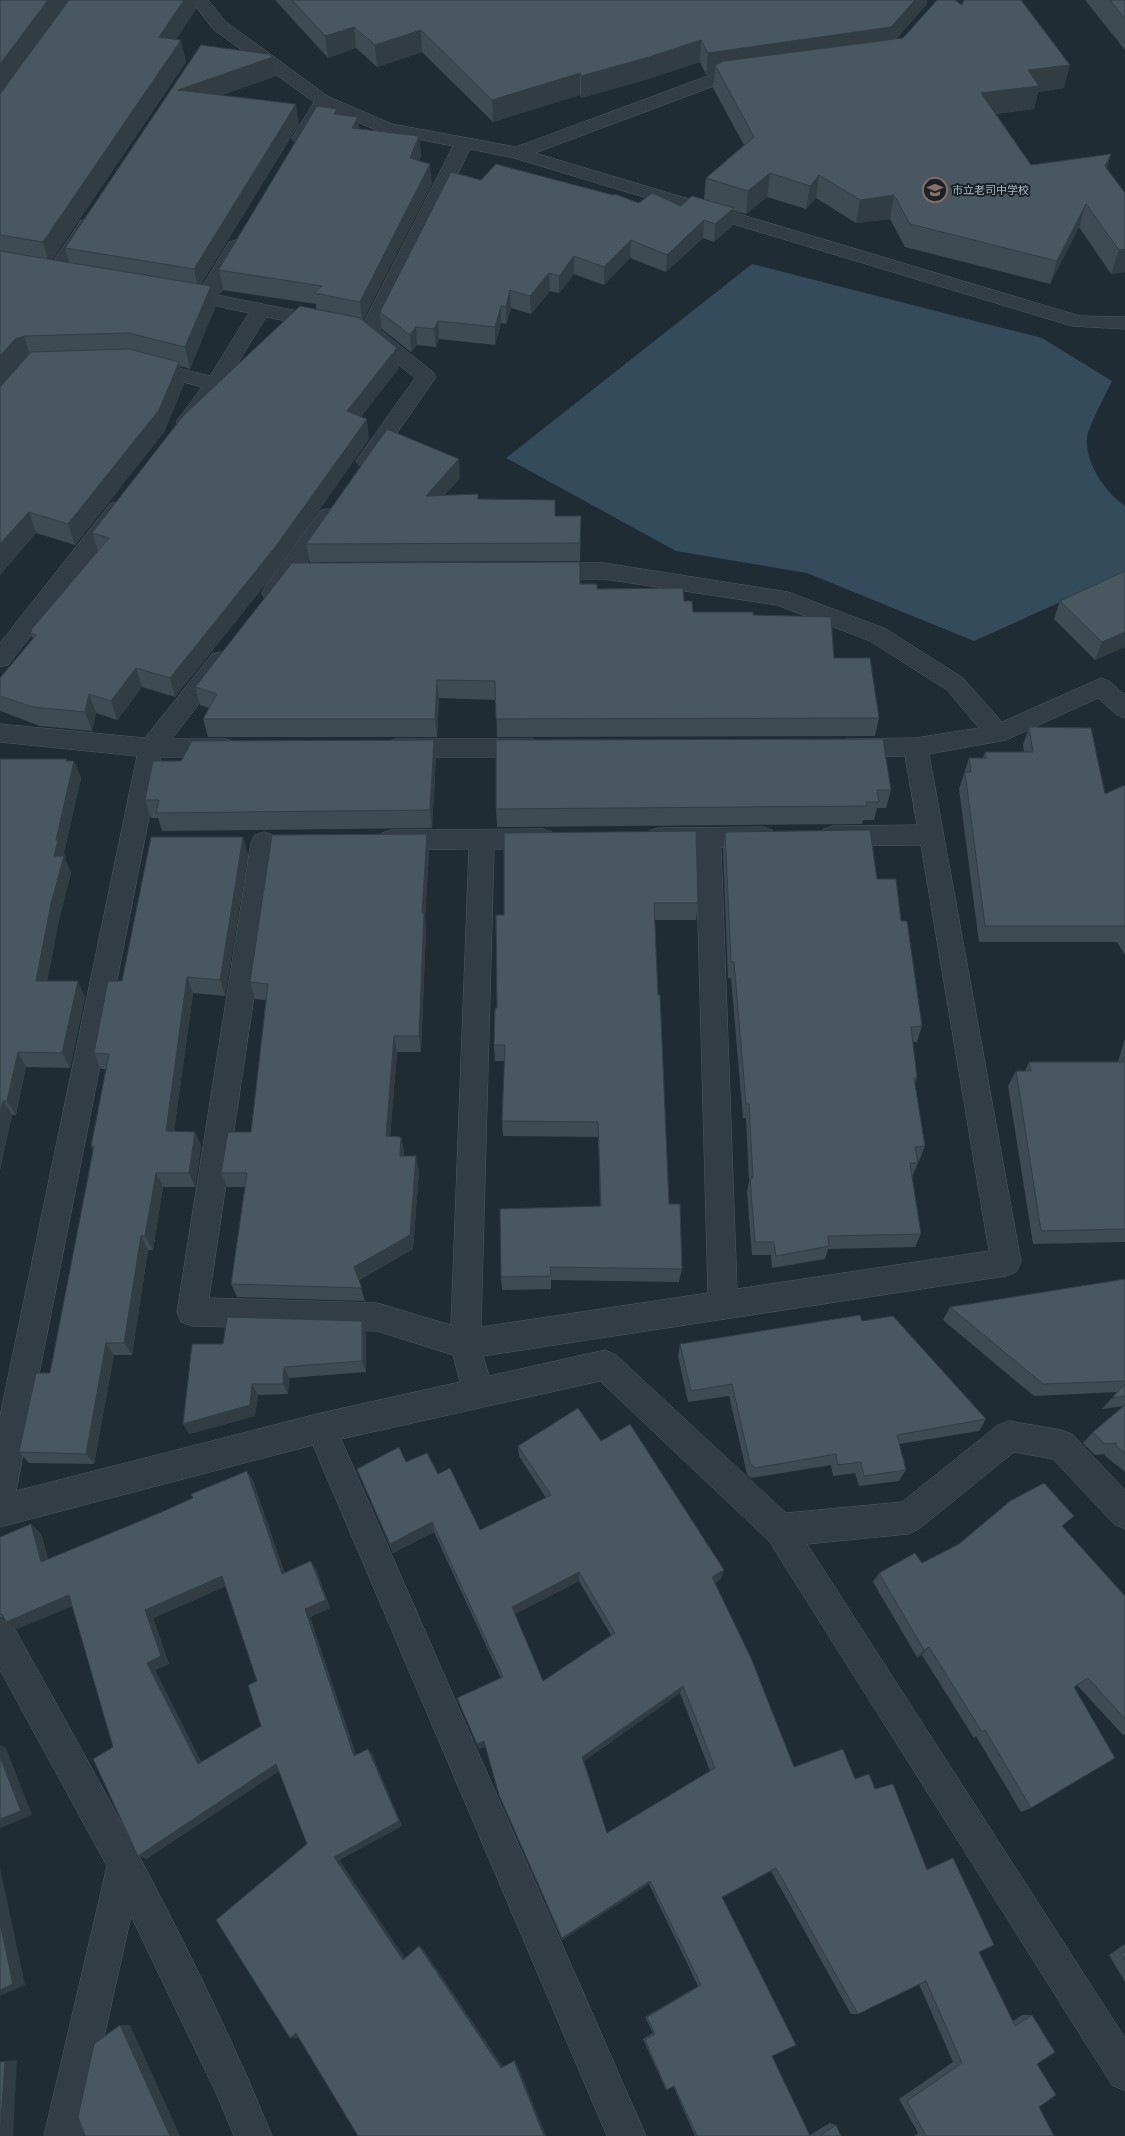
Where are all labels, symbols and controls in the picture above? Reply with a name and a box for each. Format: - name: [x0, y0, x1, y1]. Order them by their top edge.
- school or university icon: 市立老司中学校: [922, 177, 948, 203]
- place label: 市立老司中学校: [952, 184, 1029, 197]

